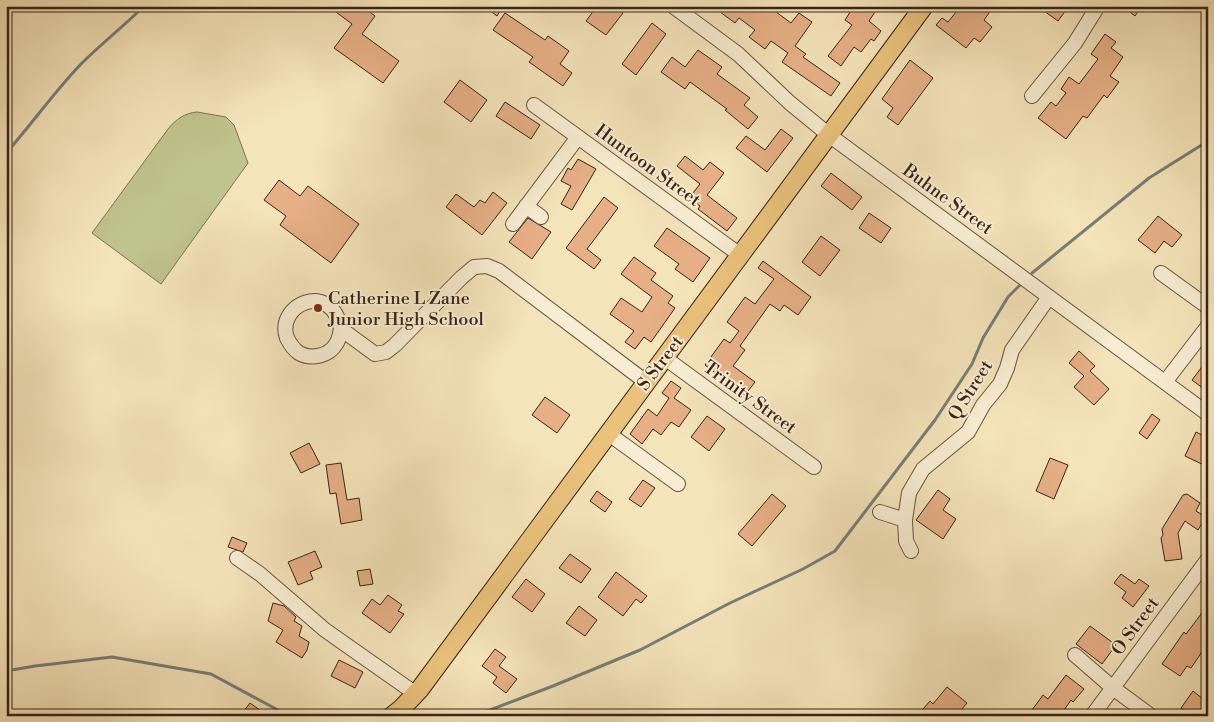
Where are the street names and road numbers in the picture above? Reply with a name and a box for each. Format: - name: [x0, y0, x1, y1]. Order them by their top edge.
- street label: Huntoon Street: [590, 119, 706, 212]
- street label: Buhne Street: [897, 158, 998, 240]
- street label: S Street: [632, 331, 689, 395]
- street label: Q Street: [943, 355, 998, 425]
- street label: Trinity Street: [698, 356, 802, 439]
- street label: O Street: [1107, 592, 1165, 660]

